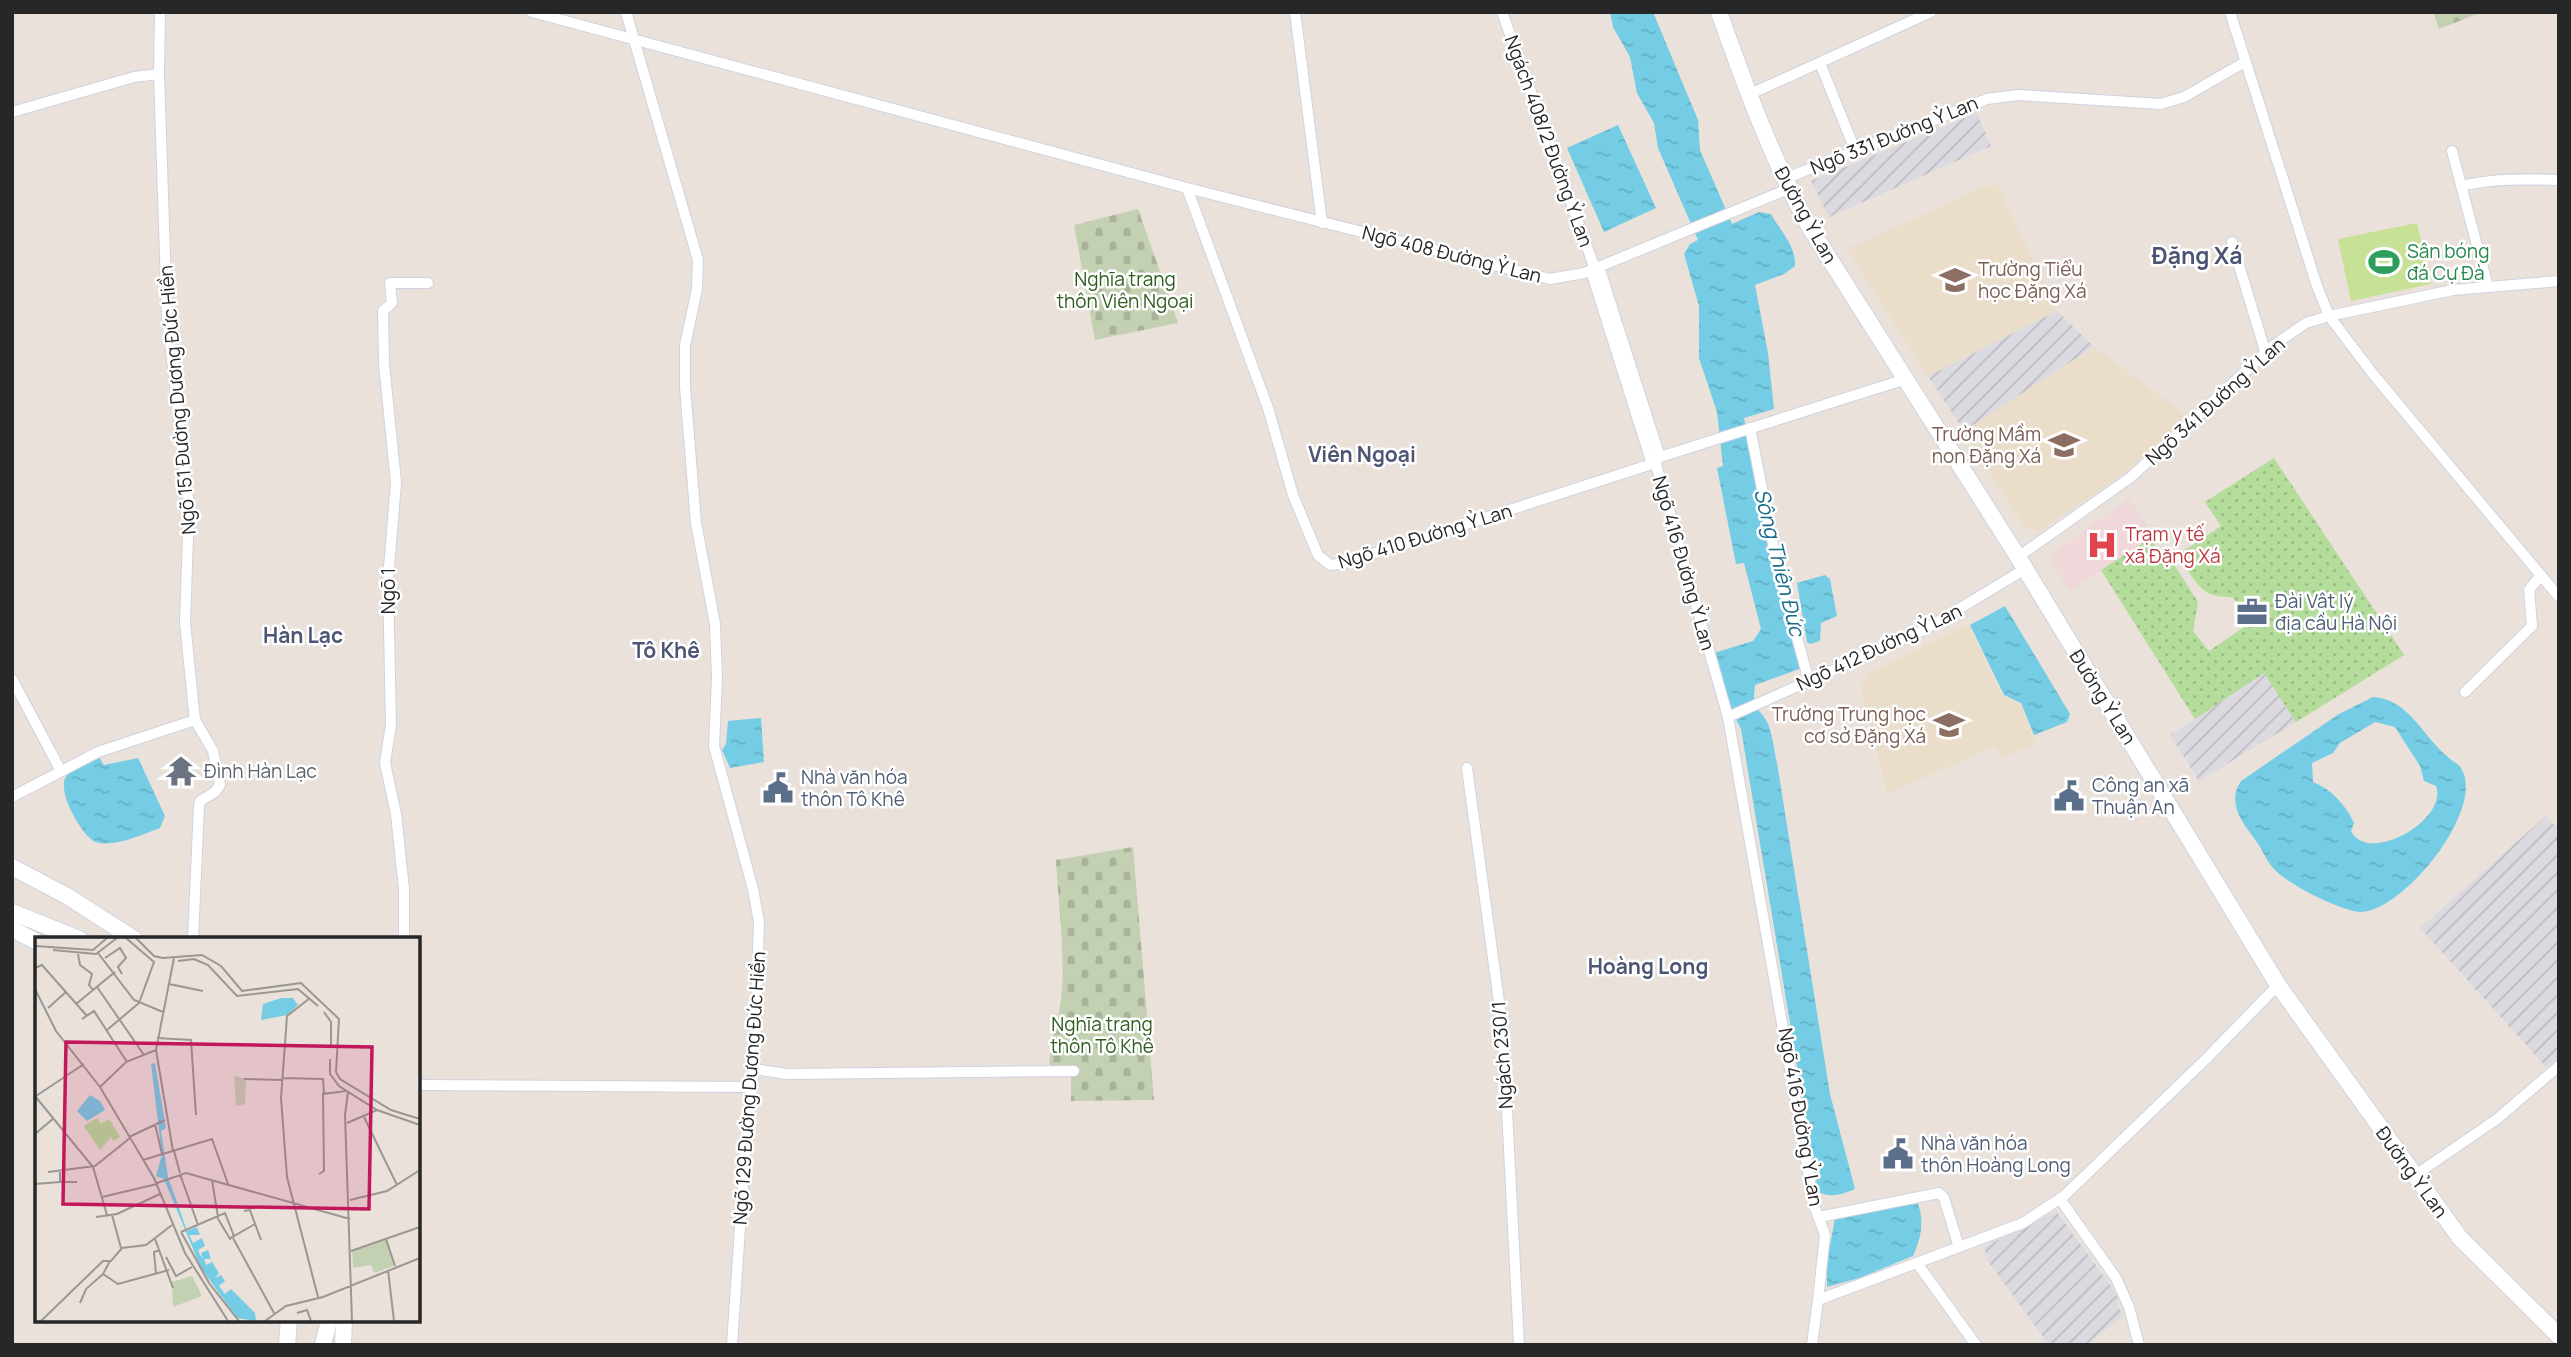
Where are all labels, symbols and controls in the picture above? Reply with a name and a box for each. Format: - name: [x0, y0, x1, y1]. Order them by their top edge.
- street label: Ngách 408/2 Đường Ỷ Lan: [1499, 32, 1599, 250]
- street label: Ngõ 331 Đường Ỷ Lan: [1806, 90, 1982, 180]
- street label: Đường Ỷ Lan: [1769, 162, 1843, 268]
- street label: Ngõ 408 Đường Ỷ Lan: [1360, 219, 1544, 289]
- place label: Sân bóng đá Cự Đà: [2407, 238, 2489, 286]
- district label: Đặng Xá: [2152, 239, 2242, 271]
- sports icon: Sân bóng đá Cự Đà: [2367, 245, 2401, 279]
- place label: Trường Tiểu học Đặng Xá: [1978, 256, 2086, 304]
- school or university icon: Trường Tiểu học Đặng Xá: [1938, 263, 1972, 297]
- street label: Ngõ 151 Đường Dương Đức Hiền: [152, 264, 202, 536]
- park label: Nghĩa trang thôn Viên Ngoại: [1056, 266, 1194, 314]
- street label: Ngõ 341 Đường Ỷ Lan: [2140, 331, 2290, 471]
- place label: Trường Mầm non Đặng Xá: [1932, 421, 2041, 469]
- school or university icon: Trường Mầm non Đặng Xá: [2047, 428, 2081, 462]
- district label: Viên Ngoại: [1308, 440, 1416, 468]
- street label: Ngõ 416 Đường Ỷ Lan: [1647, 473, 1721, 653]
- water label: Sông Thiên Đức: [1748, 485, 1812, 641]
- street label: Ngõ 410 Đường Ỷ Lan: [1335, 497, 1515, 575]
- place label: Trạm y tế xã Đặng Xá: [2125, 521, 2221, 569]
- hospital icon: Trạm y tế xã Đặng Xá: [2085, 528, 2119, 562]
- street label: Ngõ 1: [375, 568, 401, 614]
- place label: Đài Vật lý địa cầu Hà Nội: [2275, 588, 2397, 636]
- office icon: Đài Vật lý địa cầu Hà Nội: [2235, 595, 2269, 629]
- street label: Ngõ 412 Đường Ỷ Lan: [1792, 597, 1966, 697]
- district label: Hàn Lạc: [263, 621, 343, 649]
- district label: Tô Khê: [632, 636, 700, 664]
- street label: Đường Ỷ Lan: [2064, 645, 2142, 749]
- place label: Trường Trung học cơ sở Đặng Xá: [1772, 701, 1926, 749]
- school or university icon: Trường Trung học cơ sở Đặng Xá: [1932, 708, 1966, 742]
- temple icon: Đình Hàn Lạc: [164, 754, 198, 788]
- place label: Đình Hàn Lạc: [204, 758, 317, 784]
- place label: Nhà văn hóa thôn Tô Khê: [801, 764, 907, 812]
- public building icon: Nhà văn hóa thôn Tô Khê: [761, 771, 795, 805]
- place label: Công an xã Thuận An: [2092, 772, 2189, 820]
- public building icon: Công an xã Thuận An: [2052, 779, 2086, 813]
- inset map: [35, 937, 420, 1322]
- street label: Ngõ 129 Đường Dương Đức Hiền: [726, 950, 772, 1226]
- district label: Hoàng Long: [1588, 952, 1708, 980]
- street label: Ngách 230/1: [1485, 1000, 1519, 1110]
- park label: Nghĩa trang thôn Tô Khê: [1050, 1011, 1154, 1059]
- street label: Ngõ 416 Đường Ỷ Lan: [1773, 1026, 1829, 1208]
- street label: Đường Ỷ Lan: [2370, 1121, 2454, 1223]
- place label: Nhà văn hóa thôn Hoàng Long: [1921, 1130, 2071, 1178]
- public building icon: Nhà văn hóa thôn Hoàng Long: [1881, 1137, 1915, 1171]

